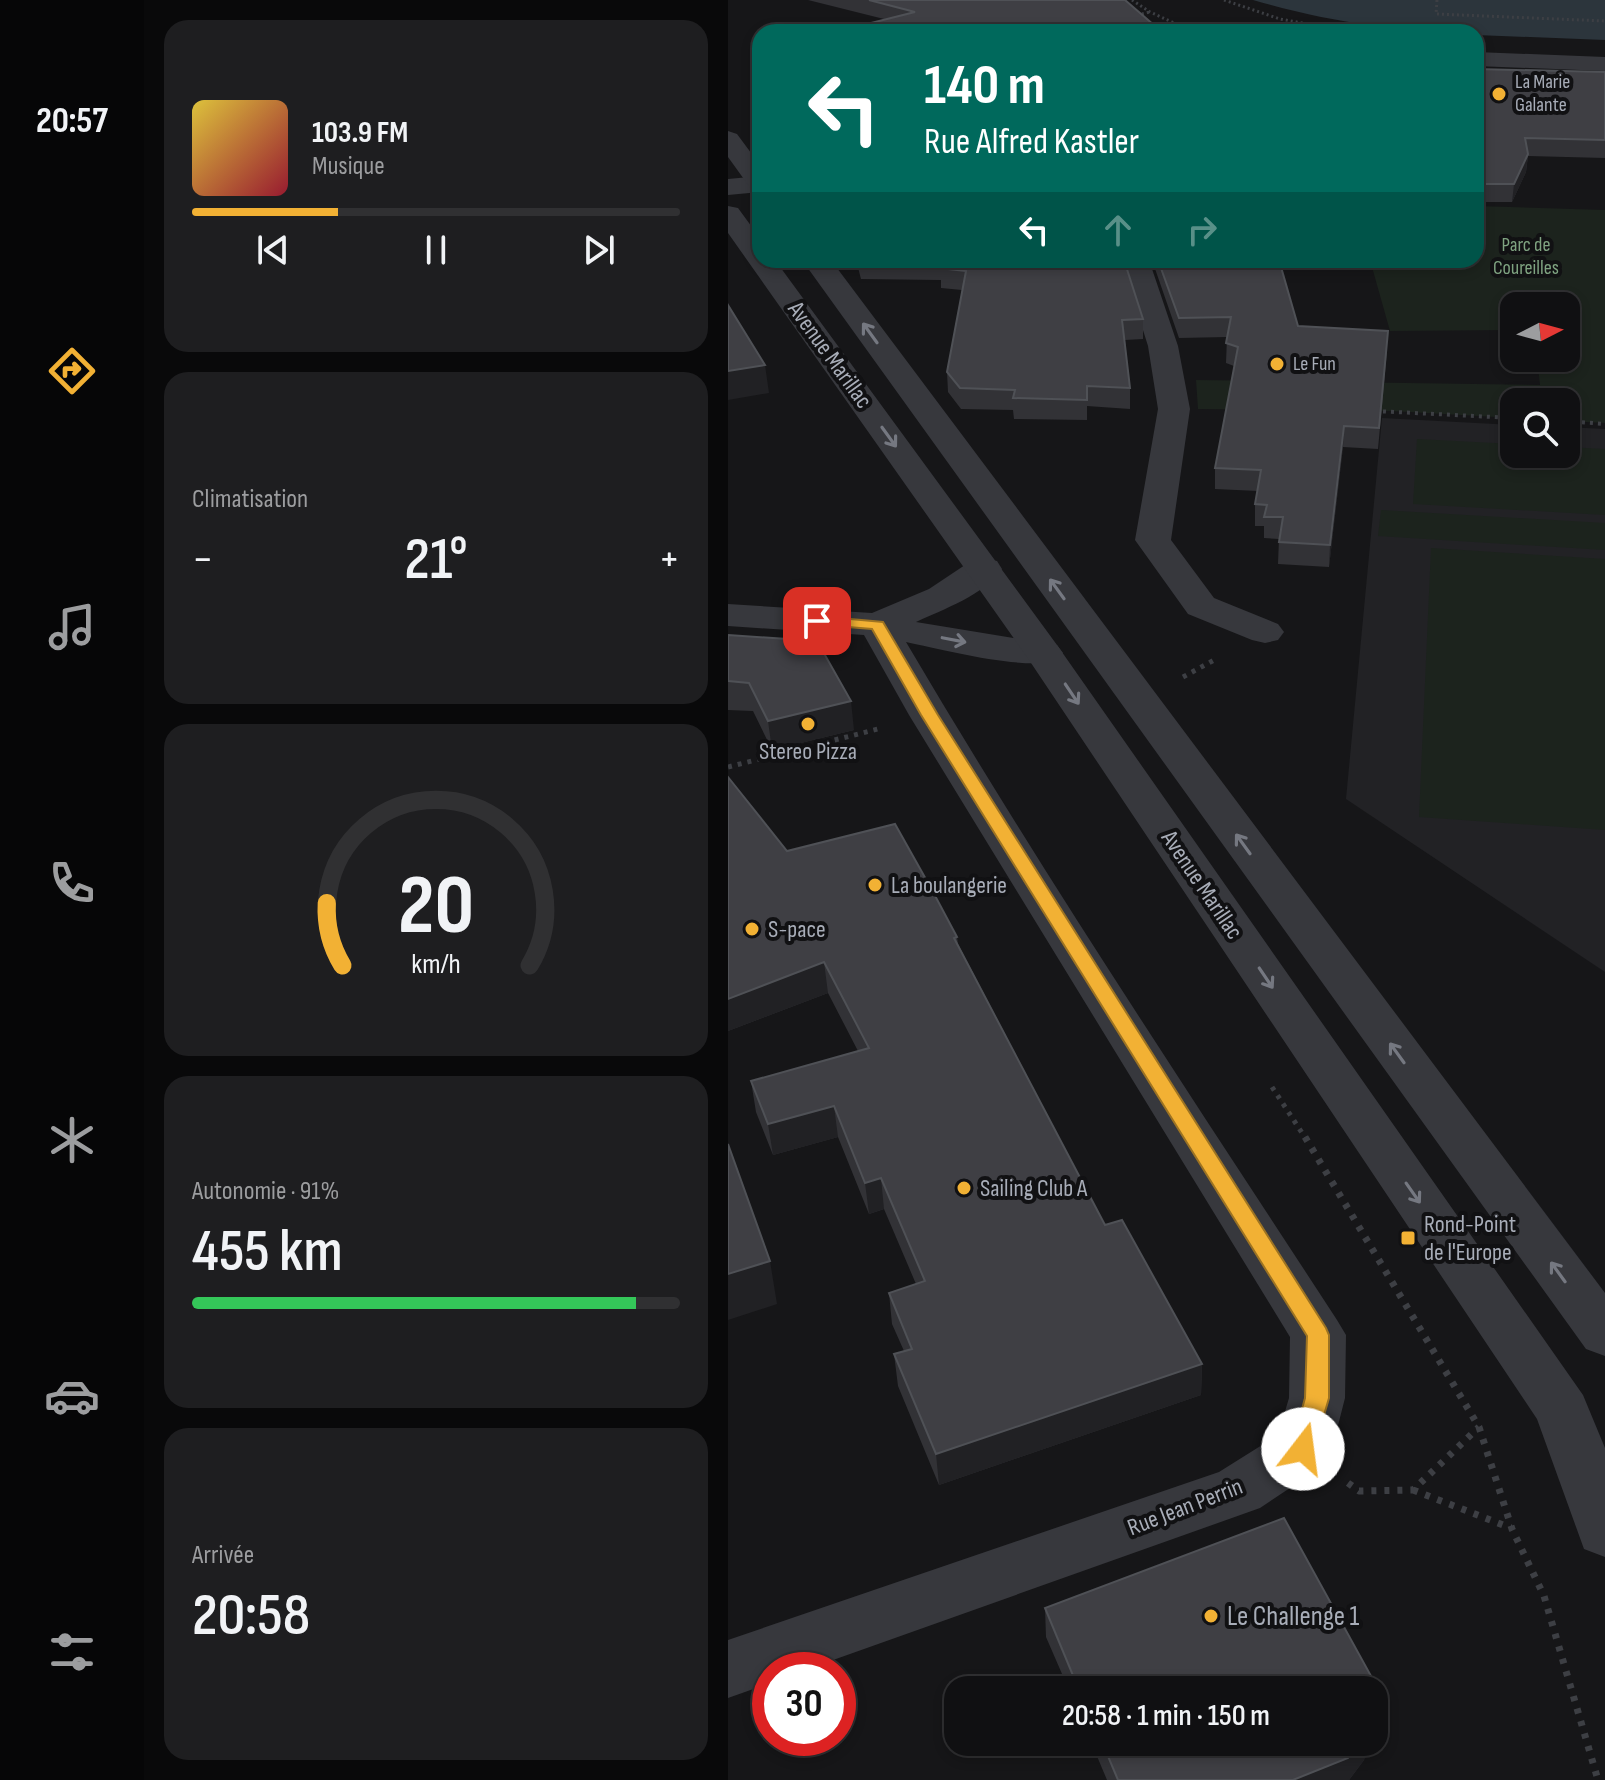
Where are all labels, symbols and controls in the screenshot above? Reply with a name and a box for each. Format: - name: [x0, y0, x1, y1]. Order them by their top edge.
- text: 140 m: [924, 53, 1045, 120]
- icon: left: [792, 56, 896, 160]
- place label: La Marie Galante: [1515, 70, 1570, 117]
- marker: La Marie Galante: [1490, 85, 1508, 103]
- text: 20:57: [36, 100, 108, 143]
- text: 103.9 FM: [312, 115, 408, 151]
- text: Rue Alfred Kastler: [924, 121, 1139, 164]
- text: Musique: [312, 151, 385, 182]
- icon: left: [1012, 208, 1056, 252]
- icon: ahead: [1096, 208, 1140, 252]
- icon: right: [1180, 208, 1224, 252]
- icon: previous: [251, 228, 295, 272]
- icon: pause: [414, 228, 458, 272]
- icon: next: [577, 228, 621, 272]
- park label: Parc de Coureilles: [1493, 233, 1559, 280]
- north arrow: [1500, 292, 1580, 372]
- map controls: [1500, 292, 1580, 468]
- street label: Avenue Marillac: [781, 295, 879, 414]
- one-way arrow: [862, 323, 878, 345]
- icon: directions: [44, 343, 100, 399]
- place label: Le Fun: [1293, 352, 1336, 376]
- marker: Le Fun: [1268, 355, 1286, 373]
- button: search: [1500, 388, 1580, 468]
- one-way arrow: [881, 425, 897, 447]
- text: Climatisation: [192, 484, 308, 515]
- text: 21°: [404, 524, 468, 596]
- text: −: [192, 533, 214, 586]
- text: +: [658, 533, 680, 586]
- one-way arrow: [1048, 578, 1065, 600]
- pin: [783, 587, 851, 655]
- icon: music: [44, 599, 100, 655]
- icon: arrive: [795, 599, 839, 643]
- one-way arrow: [940, 634, 966, 649]
- one-way arrow: [1064, 683, 1080, 705]
- marker: Stereo Pizza: [799, 715, 817, 733]
- place label: Stereo Pizza: [759, 737, 857, 766]
- street label: Avenue Marillac: [1154, 824, 1249, 945]
- one-way arrow: [1235, 833, 1251, 855]
- icon: phone: [44, 855, 100, 911]
- text: 20: [398, 857, 474, 957]
- place label: La boulangerie: [891, 871, 1007, 900]
- marker: La boulangerie: [866, 876, 884, 894]
- place label: S-pace: [768, 915, 826, 944]
- marker: S-pace: [743, 920, 761, 938]
- text: km/h: [411, 947, 461, 982]
- one-way arrow: [1258, 967, 1274, 989]
- one-way arrow: [1388, 1043, 1405, 1065]
- icon: climate: [44, 1112, 100, 1168]
- place label: Sailing Club A: [980, 1174, 1088, 1203]
- text: Autonomie · 91%: [192, 1176, 339, 1207]
- marker: Sailing Club A: [955, 1179, 973, 1197]
- one-way arrow: [1405, 1181, 1421, 1203]
- place label: Rond-Point de l'Europe: [1424, 1210, 1516, 1267]
- text: 455 km: [192, 1216, 343, 1288]
- marker: Rond-Point de l'Europe: [1399, 1229, 1417, 1247]
- one-way arrow: [1549, 1262, 1566, 1283]
- icon: car: [44, 1368, 100, 1424]
- position arrow: [1261, 1407, 1345, 1491]
- street label: Rue Jean Perrin: [1123, 1472, 1247, 1542]
- text: Arrivée: [192, 1540, 254, 1571]
- text: 20:58: [192, 1580, 310, 1652]
- place label: Le Challenge 1: [1227, 1600, 1360, 1633]
- marker: Le Challenge 1: [1202, 1607, 1220, 1625]
- icon: filters: [44, 1624, 100, 1680]
- speed limit sign: 30: [752, 1652, 856, 1756]
- text: 20:58 · 1 min · 150 m: [1062, 1698, 1270, 1734]

